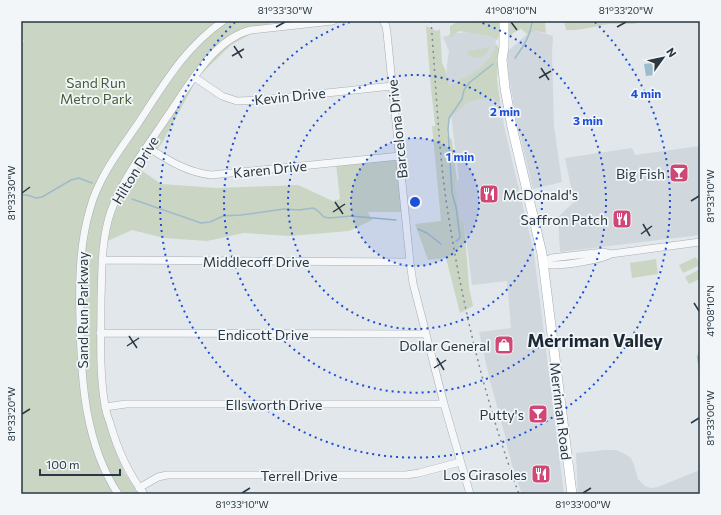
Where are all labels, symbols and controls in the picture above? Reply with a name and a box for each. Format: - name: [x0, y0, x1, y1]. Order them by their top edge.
- text: 81°33'30"W: [258, 4, 312, 16]
- text: 41°08'10"N: [485, 4, 537, 16]
- text: 81°33'20"W: [599, 4, 653, 16]
- north arrow: [643, 38, 683, 78]
- text: N: [664, 45, 680, 59]
- park label: Sand Run Metro Park: [60, 74, 132, 107]
- street label: Barcelona Drive: [383, 78, 411, 180]
- street label: Kevin Drive: [254, 84, 326, 108]
- text: 4 min: [631, 86, 661, 100]
- text: 2 min: [490, 104, 520, 118]
- text: 3 min: [573, 113, 603, 127]
- street label: Hilton Drive: [108, 133, 162, 207]
- text: 1 min: [446, 149, 474, 163]
- street label: Karen Drive: [232, 157, 308, 181]
- bar icon: Big Fish: [668, 162, 690, 184]
- place label: Big Fish: [616, 165, 665, 182]
- text: 81°33'30"W: [5, 166, 17, 220]
- text: 81°33'10"W: [704, 169, 716, 223]
- restaurant icon: McDonald's: [478, 183, 500, 205]
- place label: McDonald's: [503, 186, 578, 203]
- centre of rings: [408, 195, 422, 209]
- restaurant icon: Saffron Patch: [611, 208, 633, 230]
- place label: Saffron Patch: [521, 211, 608, 228]
- street label: Sand Run Parkway: [74, 252, 91, 368]
- street label: Middlecoff Drive: [203, 253, 309, 270]
- text: 41°08'10"N: [704, 285, 716, 337]
- street label: Endicott Drive: [217, 326, 309, 343]
- district label: Merriman Valley: [527, 329, 663, 351]
- shop icon: Dollar General: [493, 334, 515, 356]
- place label: Dollar General: [399, 337, 490, 354]
- street label: Merriman Road: [547, 361, 575, 461]
- text: 81°33'20"W: [5, 387, 17, 441]
- text: 81°33'00"W: [704, 390, 716, 446]
- street label: Ellsworth Drive: [226, 396, 322, 413]
- bar icon: Putty's: [527, 403, 549, 425]
- place label: Putty's: [479, 406, 524, 423]
- scale bar: [40, 451, 120, 477]
- text: 100 m: [46, 457, 80, 471]
- restaurant icon: Los Girasoles: [530, 463, 552, 485]
- place label: Los Girasoles: [443, 466, 527, 483]
- street label: Terrell Drive: [260, 467, 338, 484]
- text: 81°33'10"W: [215, 498, 269, 510]
- text: 81°33'00"W: [555, 498, 611, 510]

